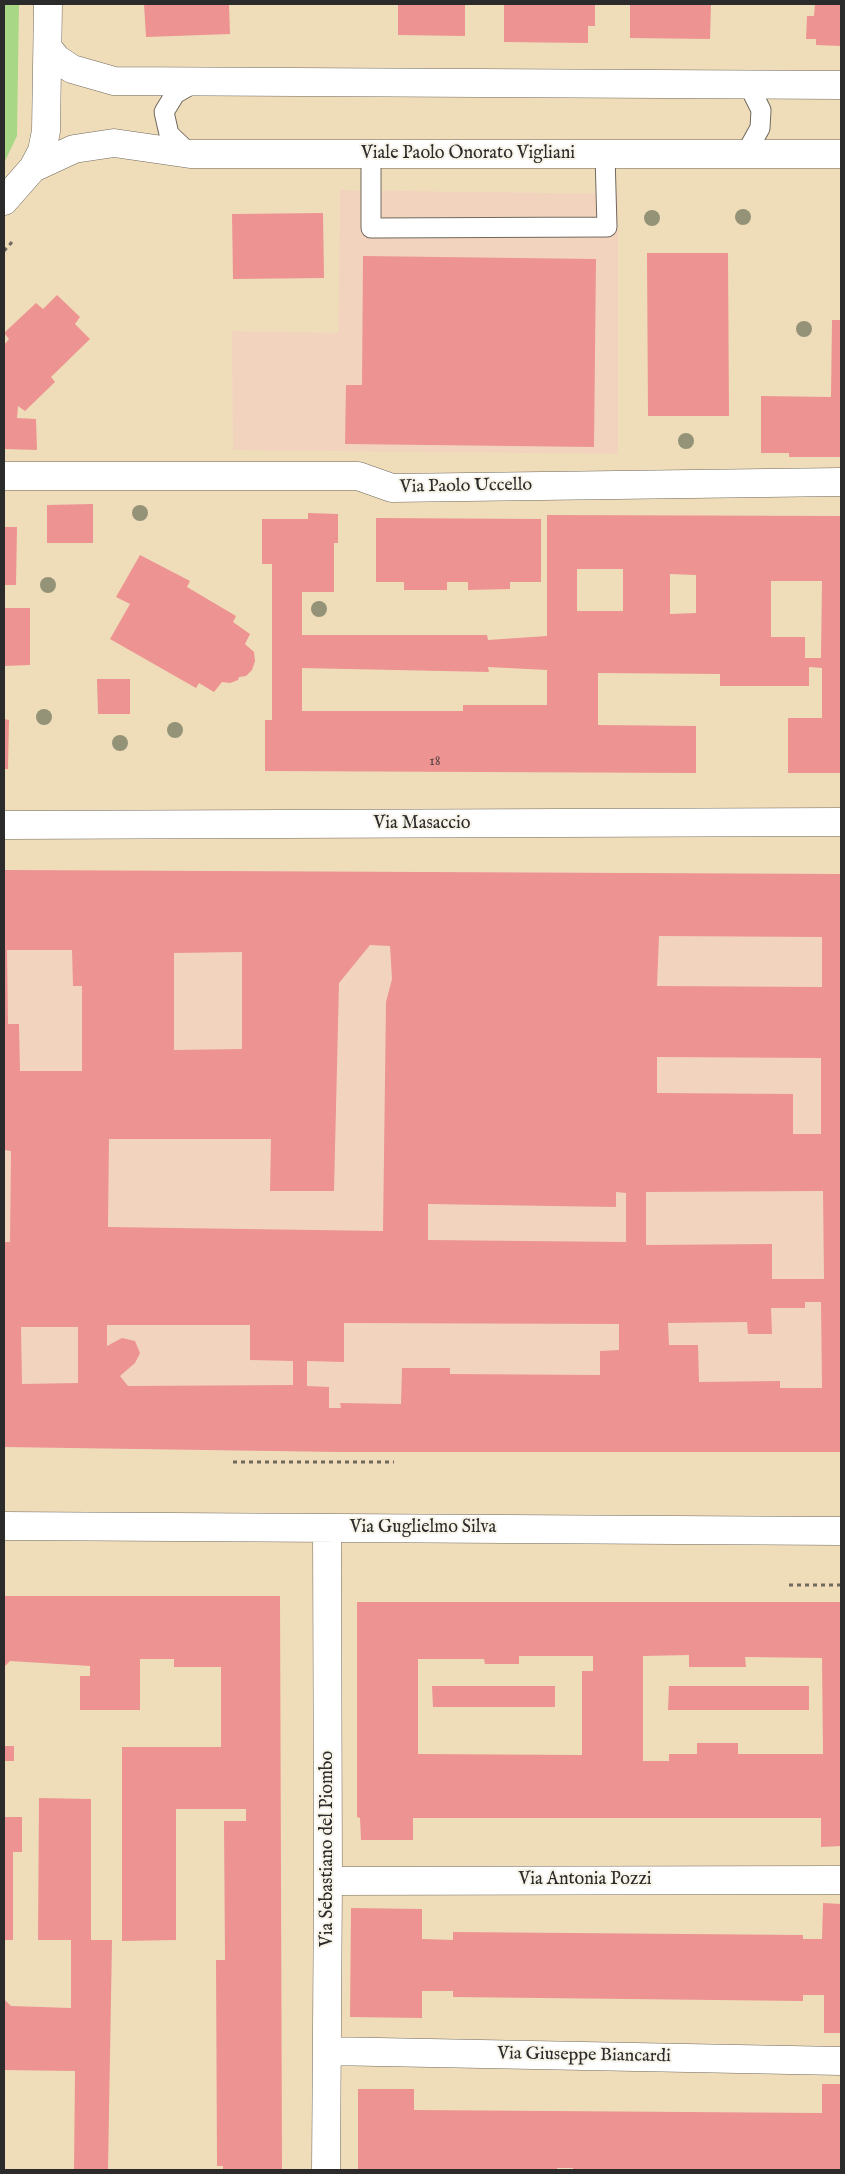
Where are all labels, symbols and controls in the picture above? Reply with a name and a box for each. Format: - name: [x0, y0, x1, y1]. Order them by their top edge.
- street label: Viale Paolo Onorato Vigliani: [361, 143, 575, 165]
- street label: Via Paolo Uccello: [400, 475, 532, 499]
- house number: 18: [429, 753, 441, 771]
- street label: Via Masaccio: [374, 813, 470, 835]
- street label: Via Guglielmo Silva: [350, 1517, 496, 1539]
- street label: Via Sebastiano del Piombo: [317, 1751, 339, 1947]
- street label: Via Antonia Pozzi: [518, 1869, 652, 1891]
- street label: Via Giuseppe Biancardi: [497, 2044, 671, 2068]

